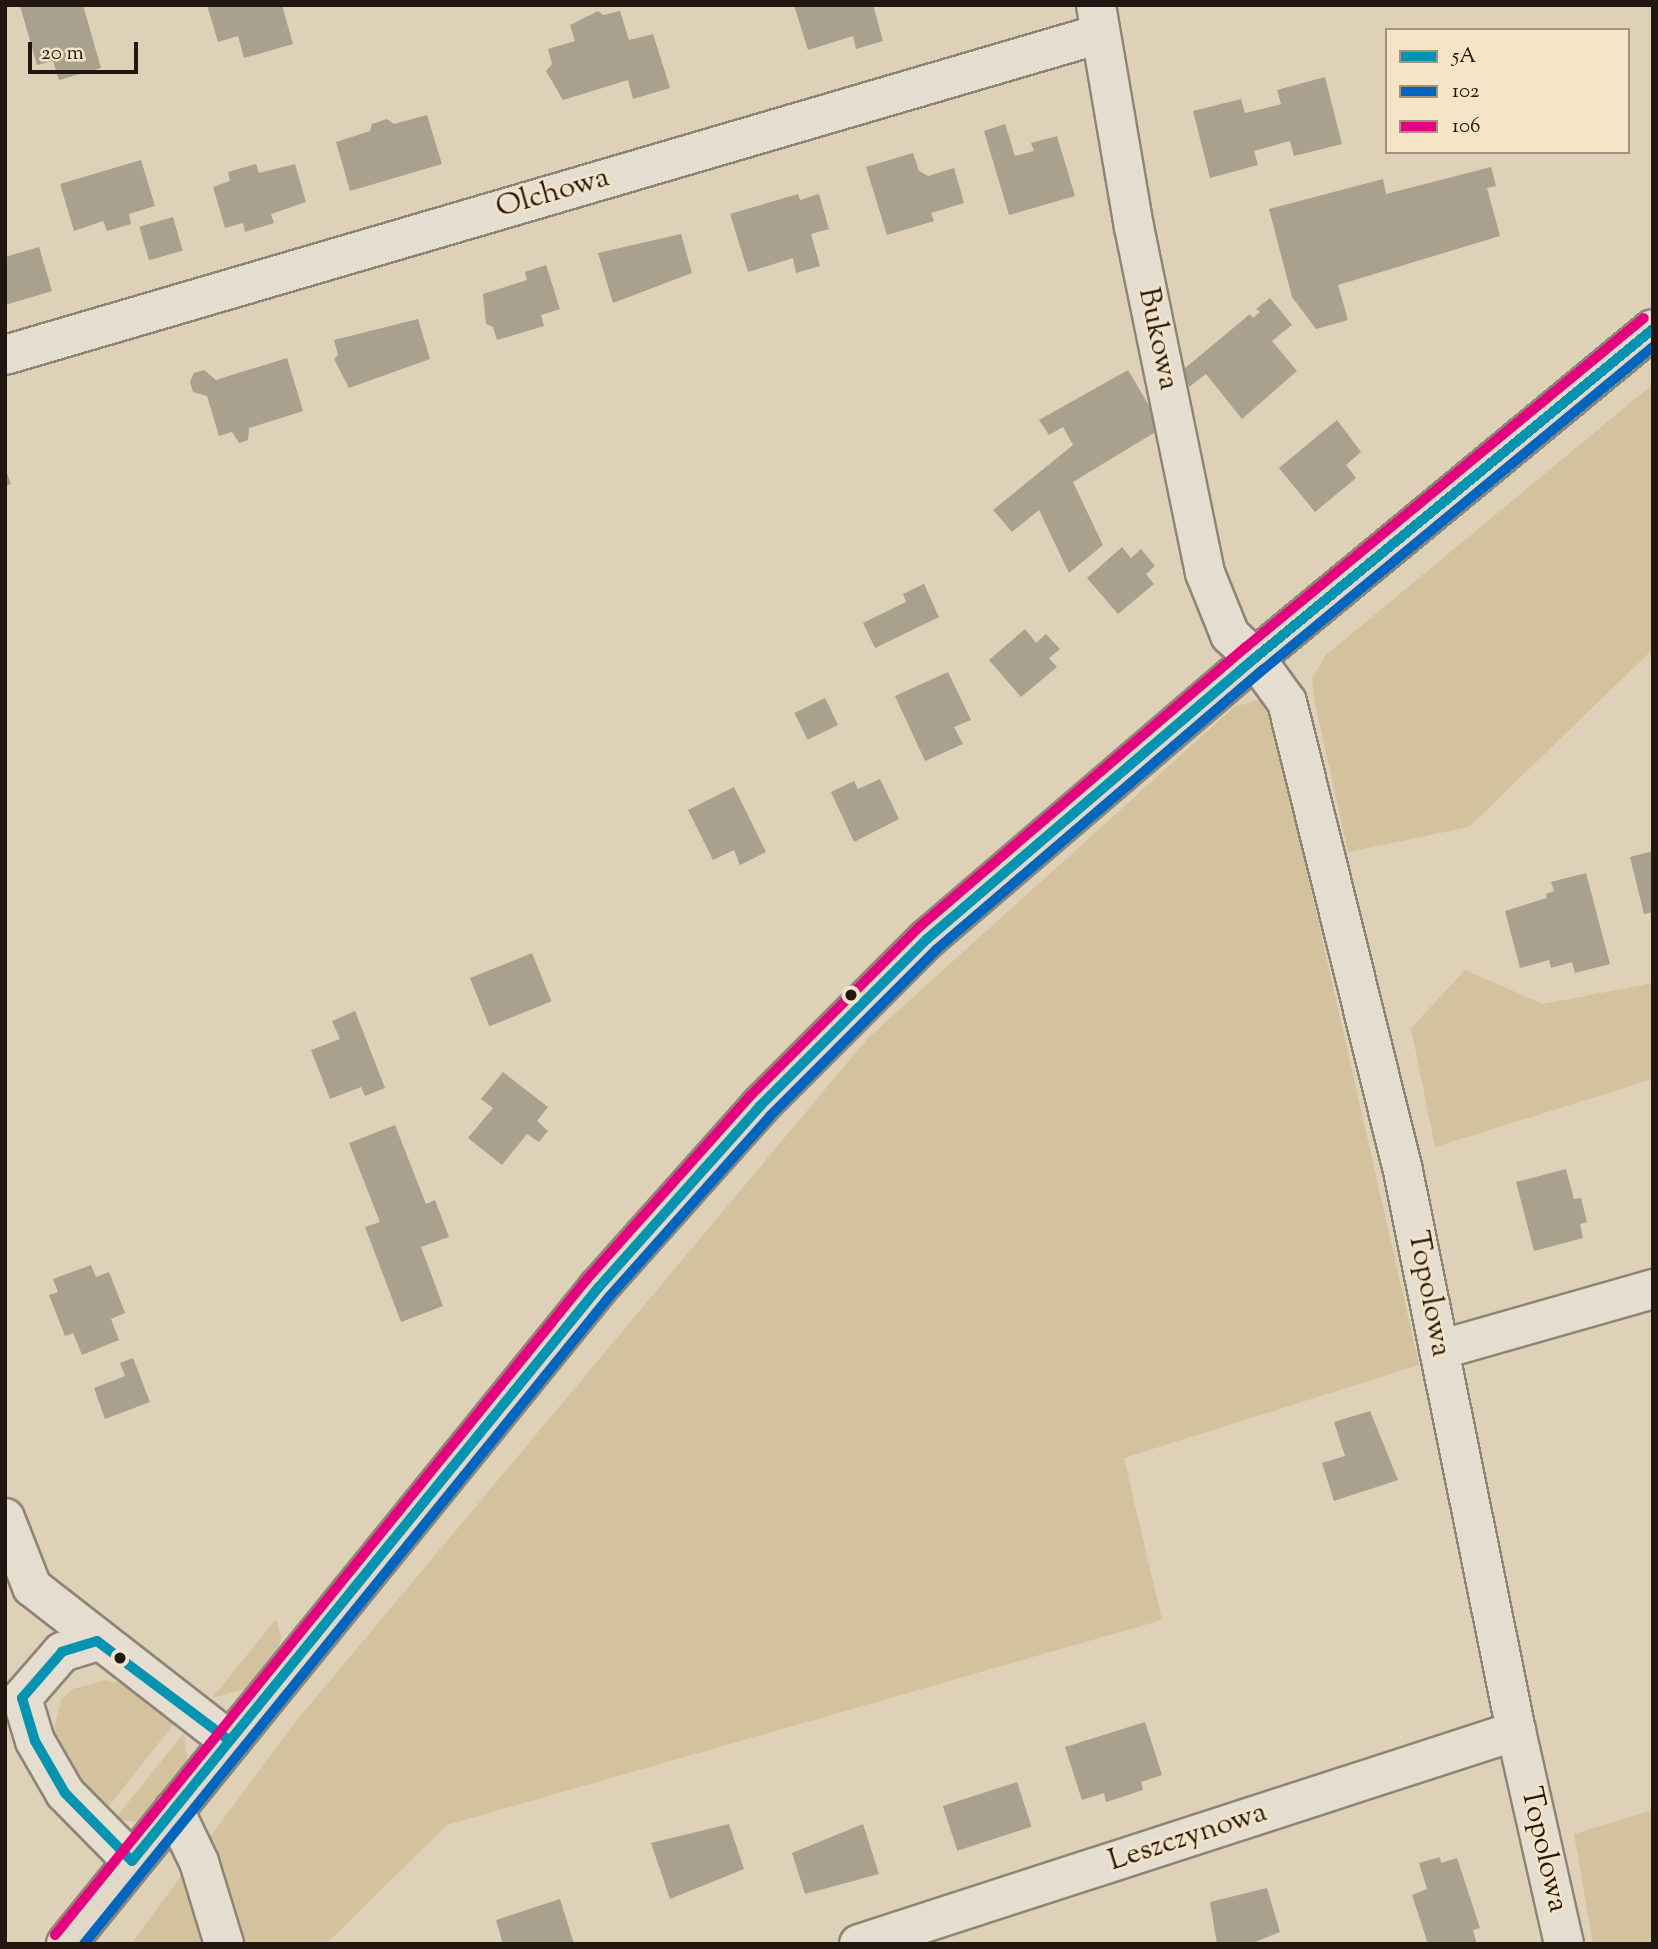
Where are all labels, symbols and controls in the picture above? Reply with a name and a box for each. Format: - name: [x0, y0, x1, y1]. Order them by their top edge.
- scale bar: [32, 28, 142, 72]
- legend: [1385, 28, 1630, 154]
- text: 20 m: [41, 39, 84, 69]
- text: 5A: [1452, 42, 1476, 72]
- text: 102: [1452, 77, 1480, 107]
- text: 106: [1452, 112, 1480, 142]
- street label: Olchowa: [492, 161, 614, 227]
- street label: Bukowa: [1129, 285, 1185, 393]
- unlabelled marker: [844, 988, 858, 1002]
- street label: Topolowa: [1398, 1228, 1458, 1360]
- unlabelled marker: [113, 1651, 127, 1665]
- street label: Topolowa: [1511, 1784, 1575, 1916]
- street label: Leszczynowa: [1104, 1795, 1272, 1881]

